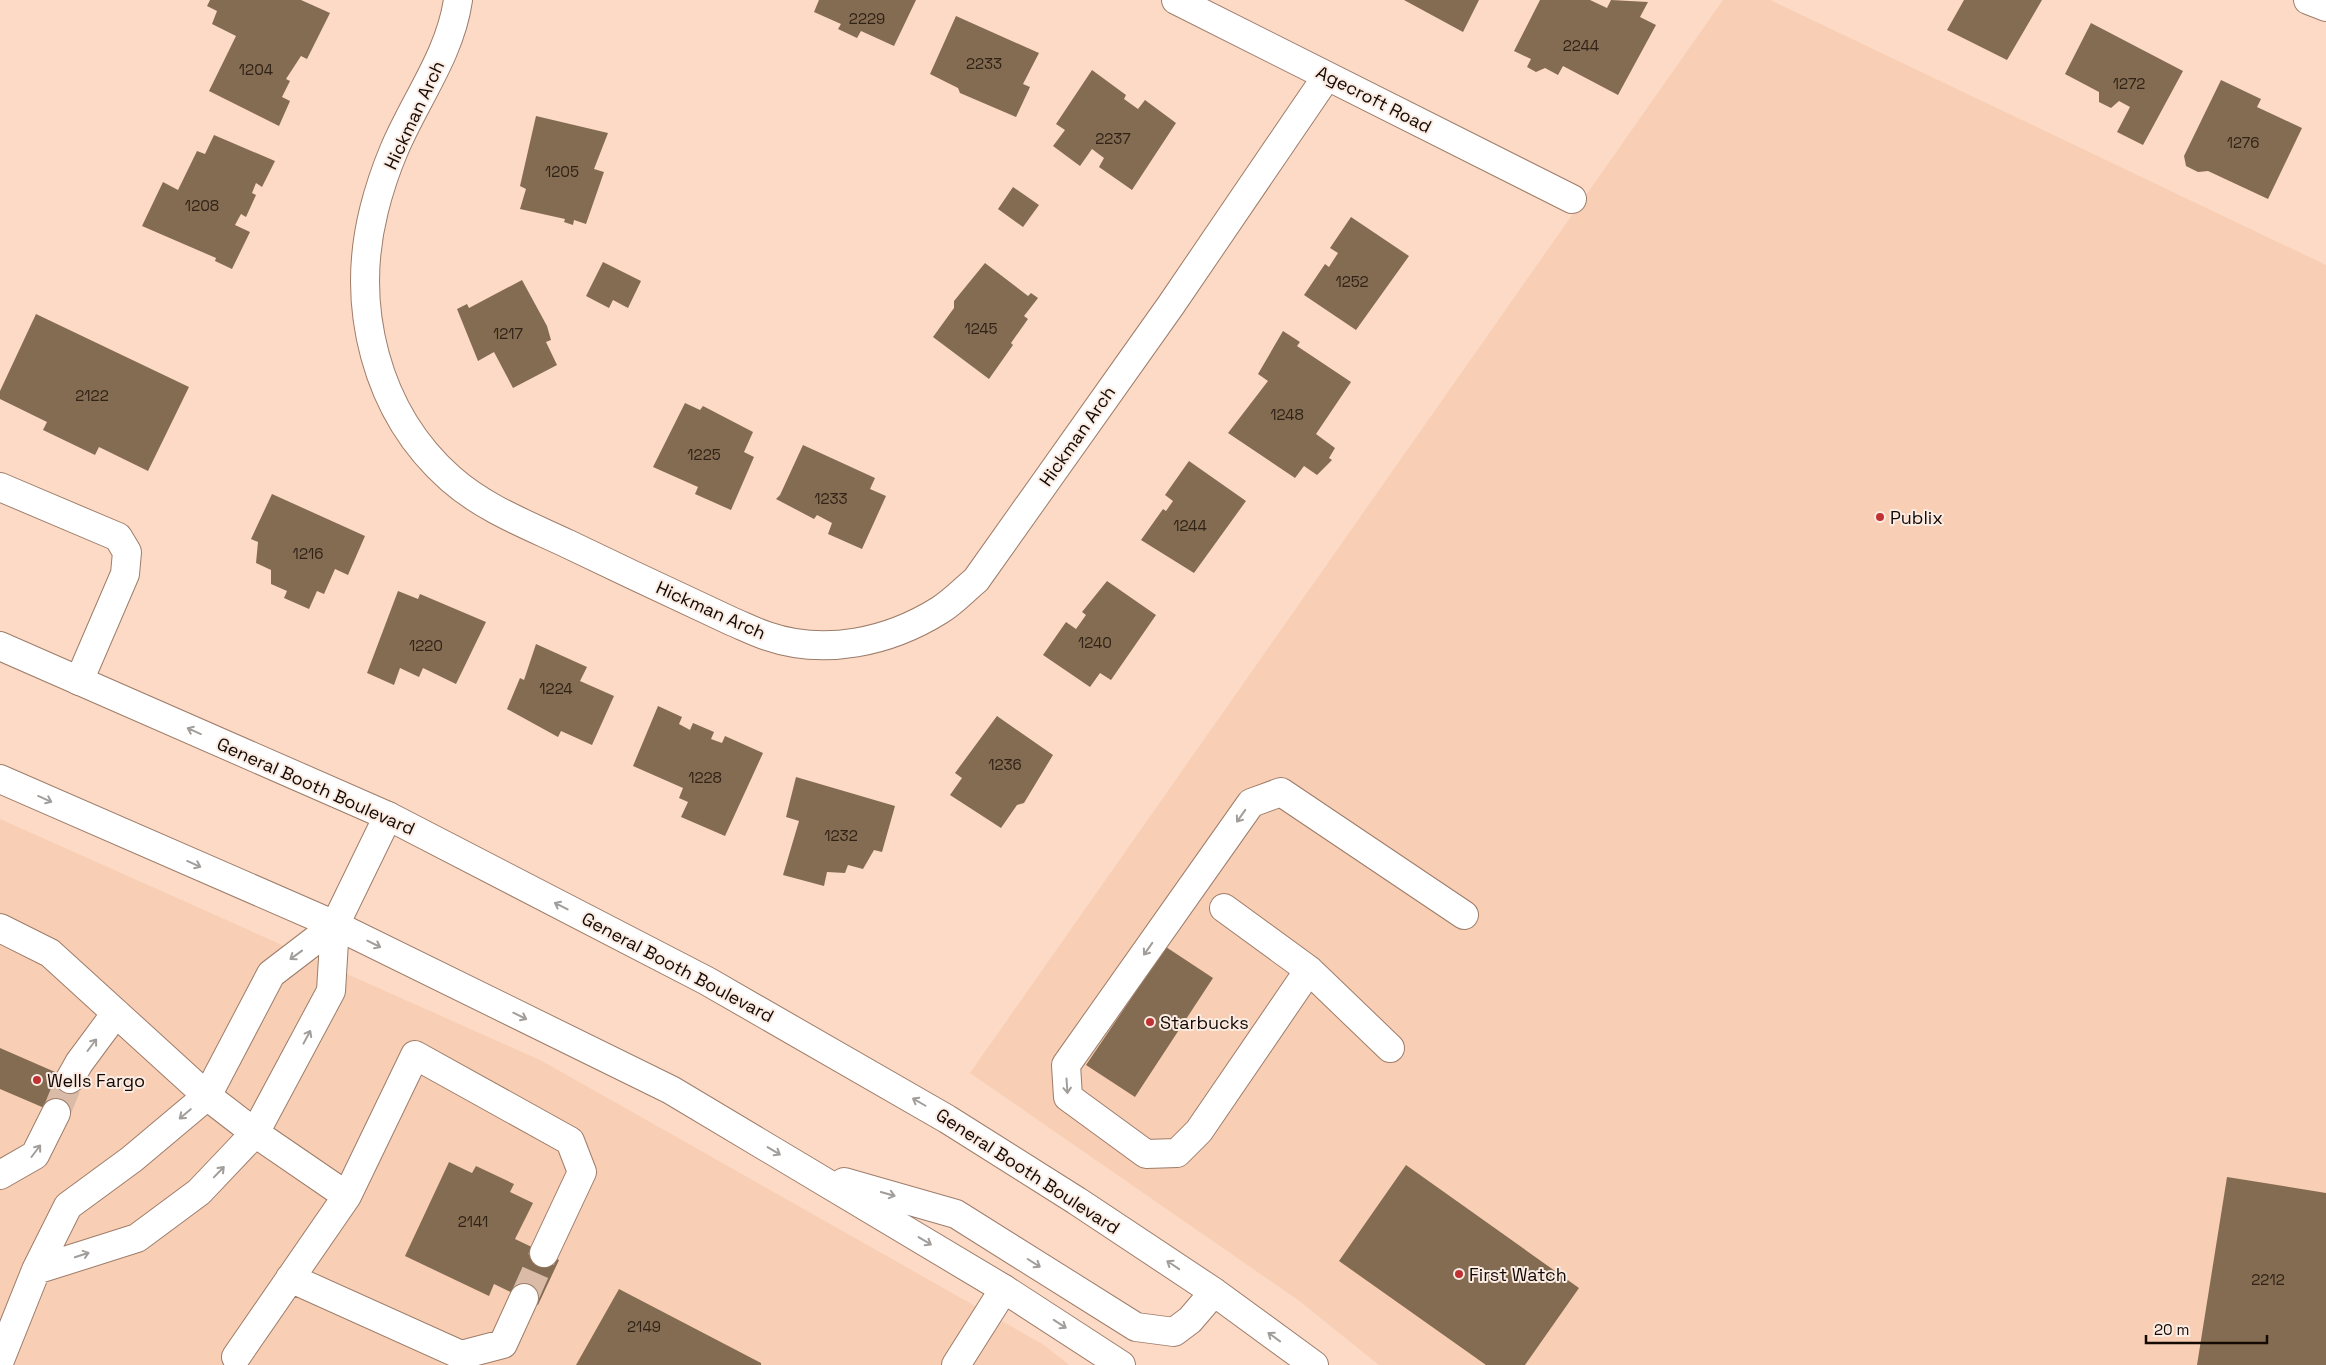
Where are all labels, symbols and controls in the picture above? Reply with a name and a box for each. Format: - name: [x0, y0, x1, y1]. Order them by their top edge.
- house number: 2229: [849, 9, 885, 28]
- house number: 2244: [1563, 36, 1599, 55]
- house number: 2233: [966, 54, 1002, 73]
- street label: Hickman Arch: [379, 57, 449, 173]
- house number: 1204: [239, 60, 273, 79]
- street label: Agecroft Road: [1313, 60, 1435, 138]
- house number: 1272: [2113, 74, 2145, 93]
- house number: 2237: [1095, 129, 1131, 148]
- house number: 1276: [2227, 133, 2259, 152]
- house number: 1205: [545, 162, 579, 181]
- house number: 1208: [185, 196, 219, 215]
- house number: 1252: [1335, 272, 1369, 291]
- house number: 1245: [964, 319, 998, 338]
- house number: 1217: [493, 324, 523, 343]
- street label: Hickman Arch: [1034, 381, 1120, 491]
- house number: 2122: [75, 386, 109, 405]
- house number: 1248: [1270, 405, 1304, 424]
- house number: 1225: [687, 445, 721, 464]
- house number: 1233: [814, 489, 848, 508]
- place label: Publix: [1890, 506, 1943, 529]
- marker: Publix: [1874, 511, 1886, 523]
- house number: 1244: [1173, 516, 1207, 535]
- house number: 1216: [293, 544, 323, 563]
- street label: Hickman Arch: [653, 576, 769, 644]
- house number: 1240: [1078, 633, 1112, 652]
- house number: 1220: [409, 636, 443, 655]
- house number: 1224: [539, 679, 573, 698]
- one-way arrow: [186, 726, 201, 735]
- street label: General Booth Boulevard: [213, 732, 419, 840]
- house number: 1236: [988, 755, 1022, 774]
- house number: 1228: [688, 768, 722, 787]
- one-way arrow: [37, 794, 52, 804]
- one-way arrow: [1236, 809, 1246, 823]
- house number: 1232: [824, 826, 858, 845]
- one-way arrow: [186, 859, 201, 869]
- one-way arrow: [554, 901, 569, 911]
- street label: General Booth Boulevard: [578, 907, 778, 1027]
- one-way arrow: [366, 940, 381, 950]
- one-way arrow: [1143, 942, 1153, 956]
- one-way arrow: [290, 949, 303, 960]
- place label: Starbucks: [1160, 1011, 1249, 1034]
- one-way arrow: [512, 1012, 527, 1021]
- marker: Starbucks: [1144, 1016, 1156, 1028]
- one-way arrow: [302, 1029, 312, 1044]
- one-way arrow: [87, 1038, 97, 1052]
- place label: Wells Fargo: [47, 1069, 145, 1092]
- marker: Wells Fargo: [31, 1074, 43, 1086]
- one-way arrow: [1063, 1078, 1072, 1094]
- one-way arrow: [912, 1096, 926, 1106]
- street label: General Booth Boulevard: [932, 1103, 1124, 1239]
- one-way arrow: [179, 1108, 192, 1119]
- one-way arrow: [30, 1145, 41, 1158]
- one-way arrow: [766, 1147, 780, 1157]
- one-way arrow: [213, 1166, 225, 1178]
- one-way arrow: [880, 1190, 896, 1200]
- house number: 2141: [458, 1212, 488, 1231]
- one-way arrow: [917, 1237, 931, 1247]
- one-way arrow: [74, 1250, 90, 1259]
- one-way arrow: [1027, 1258, 1041, 1268]
- one-way arrow: [1166, 1260, 1180, 1270]
- place label: First Watch: [1469, 1263, 1567, 1286]
- marker: First Watch: [1453, 1268, 1465, 1280]
- house number: 2212: [2251, 1270, 2285, 1289]
- scale bar: [2146, 1312, 2267, 1344]
- house number: 2149: [627, 1317, 661, 1336]
- one-way arrow: [1053, 1319, 1067, 1330]
- text: 20 m: [2154, 1320, 2189, 1339]
- one-way arrow: [1268, 1331, 1281, 1342]

